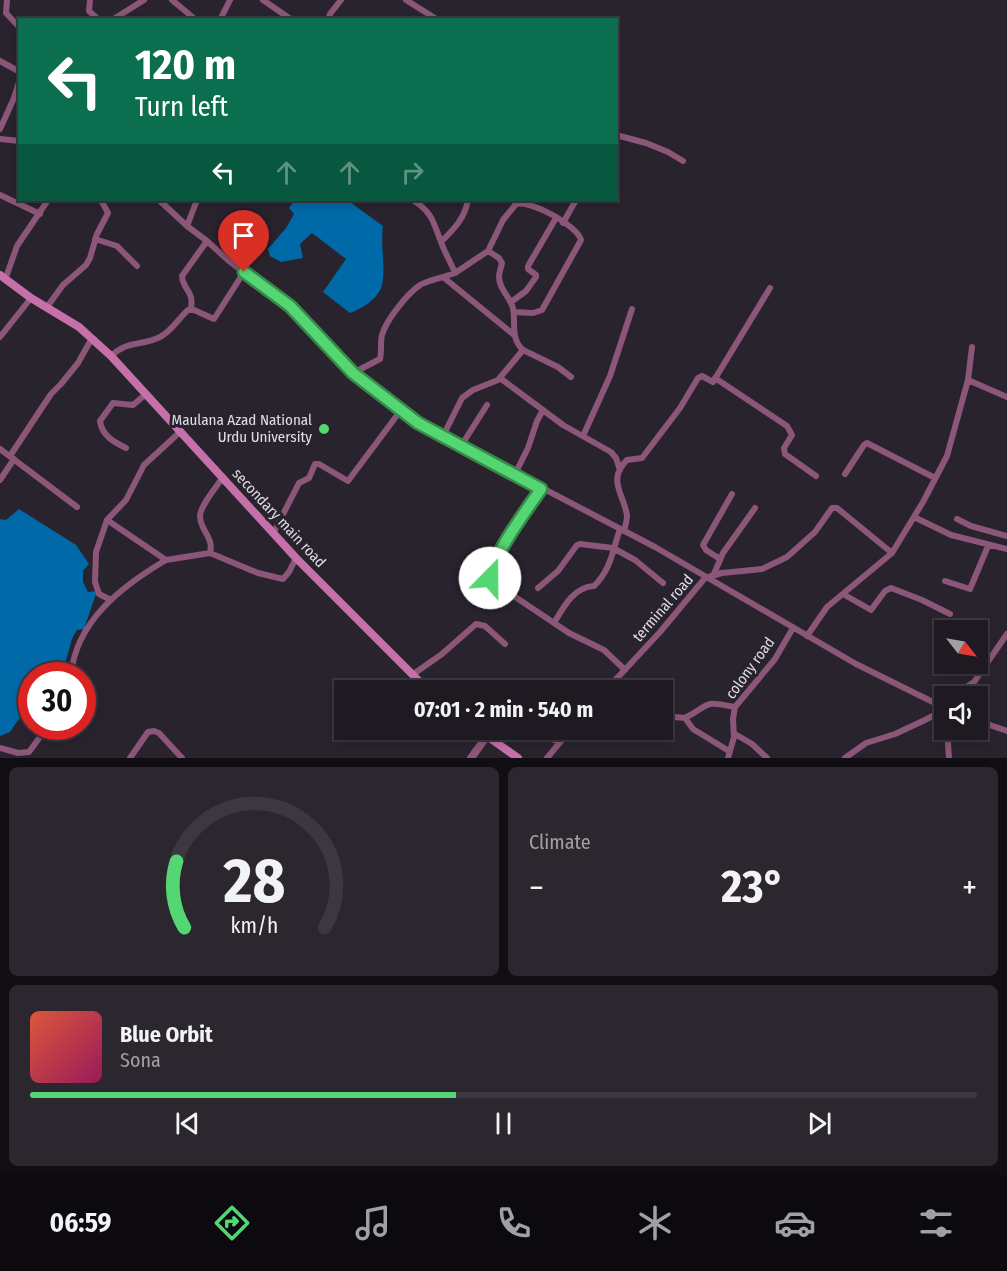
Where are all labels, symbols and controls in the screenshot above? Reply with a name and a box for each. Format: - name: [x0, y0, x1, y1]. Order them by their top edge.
- text: 120 m: [135, 40, 236, 90]
- icon: left: [36, 42, 114, 120]
- text: Turn left: [135, 91, 228, 123]
- icon: left: [207, 156, 240, 189]
- icon: ahead: [270, 156, 303, 189]
- icon: ahead: [333, 156, 366, 189]
- icon: right: [396, 156, 429, 189]
- pin: [218, 210, 269, 272]
- icon: arrive: [227, 219, 260, 252]
- place label: Maulana Azad National Urdu University: [171, 411, 312, 446]
- marker: Maulana Azad National Urdu University: [317, 422, 331, 436]
- street label: secondary main road: [229, 465, 329, 571]
- position arrow: [458, 546, 522, 610]
- street label: terminal road: [629, 571, 697, 645]
- north arrow: [934, 620, 988, 674]
- map controls: [934, 620, 988, 740]
- street label: colony road: [722, 634, 778, 702]
- speed limit sign: 30: [18, 662, 96, 740]
- button: sound: [934, 686, 988, 740]
- text: 07:01 · 2 min · 540 m: [414, 696, 593, 723]
- text: Climate: [529, 830, 591, 854]
- text: 28: [222, 844, 285, 919]
- text: 23°: [721, 860, 785, 914]
- text: −: [529, 868, 544, 908]
- text: +: [962, 868, 977, 908]
- text: km/h: [230, 914, 278, 940]
- text: Blue Orbit: [120, 1021, 213, 1048]
- text: Sona: [120, 1048, 161, 1072]
- icon: previous: [171, 1107, 204, 1140]
- icon: pause: [487, 1107, 520, 1140]
- icon: next: [803, 1107, 836, 1140]
- icon: directions: [211, 1202, 253, 1244]
- icon: music: [352, 1202, 394, 1244]
- icon: phone: [493, 1202, 535, 1244]
- icon: climate: [634, 1202, 676, 1244]
- icon: car: [774, 1202, 816, 1244]
- icon: filters: [915, 1202, 957, 1244]
- text: 06:59: [49, 1207, 112, 1239]

